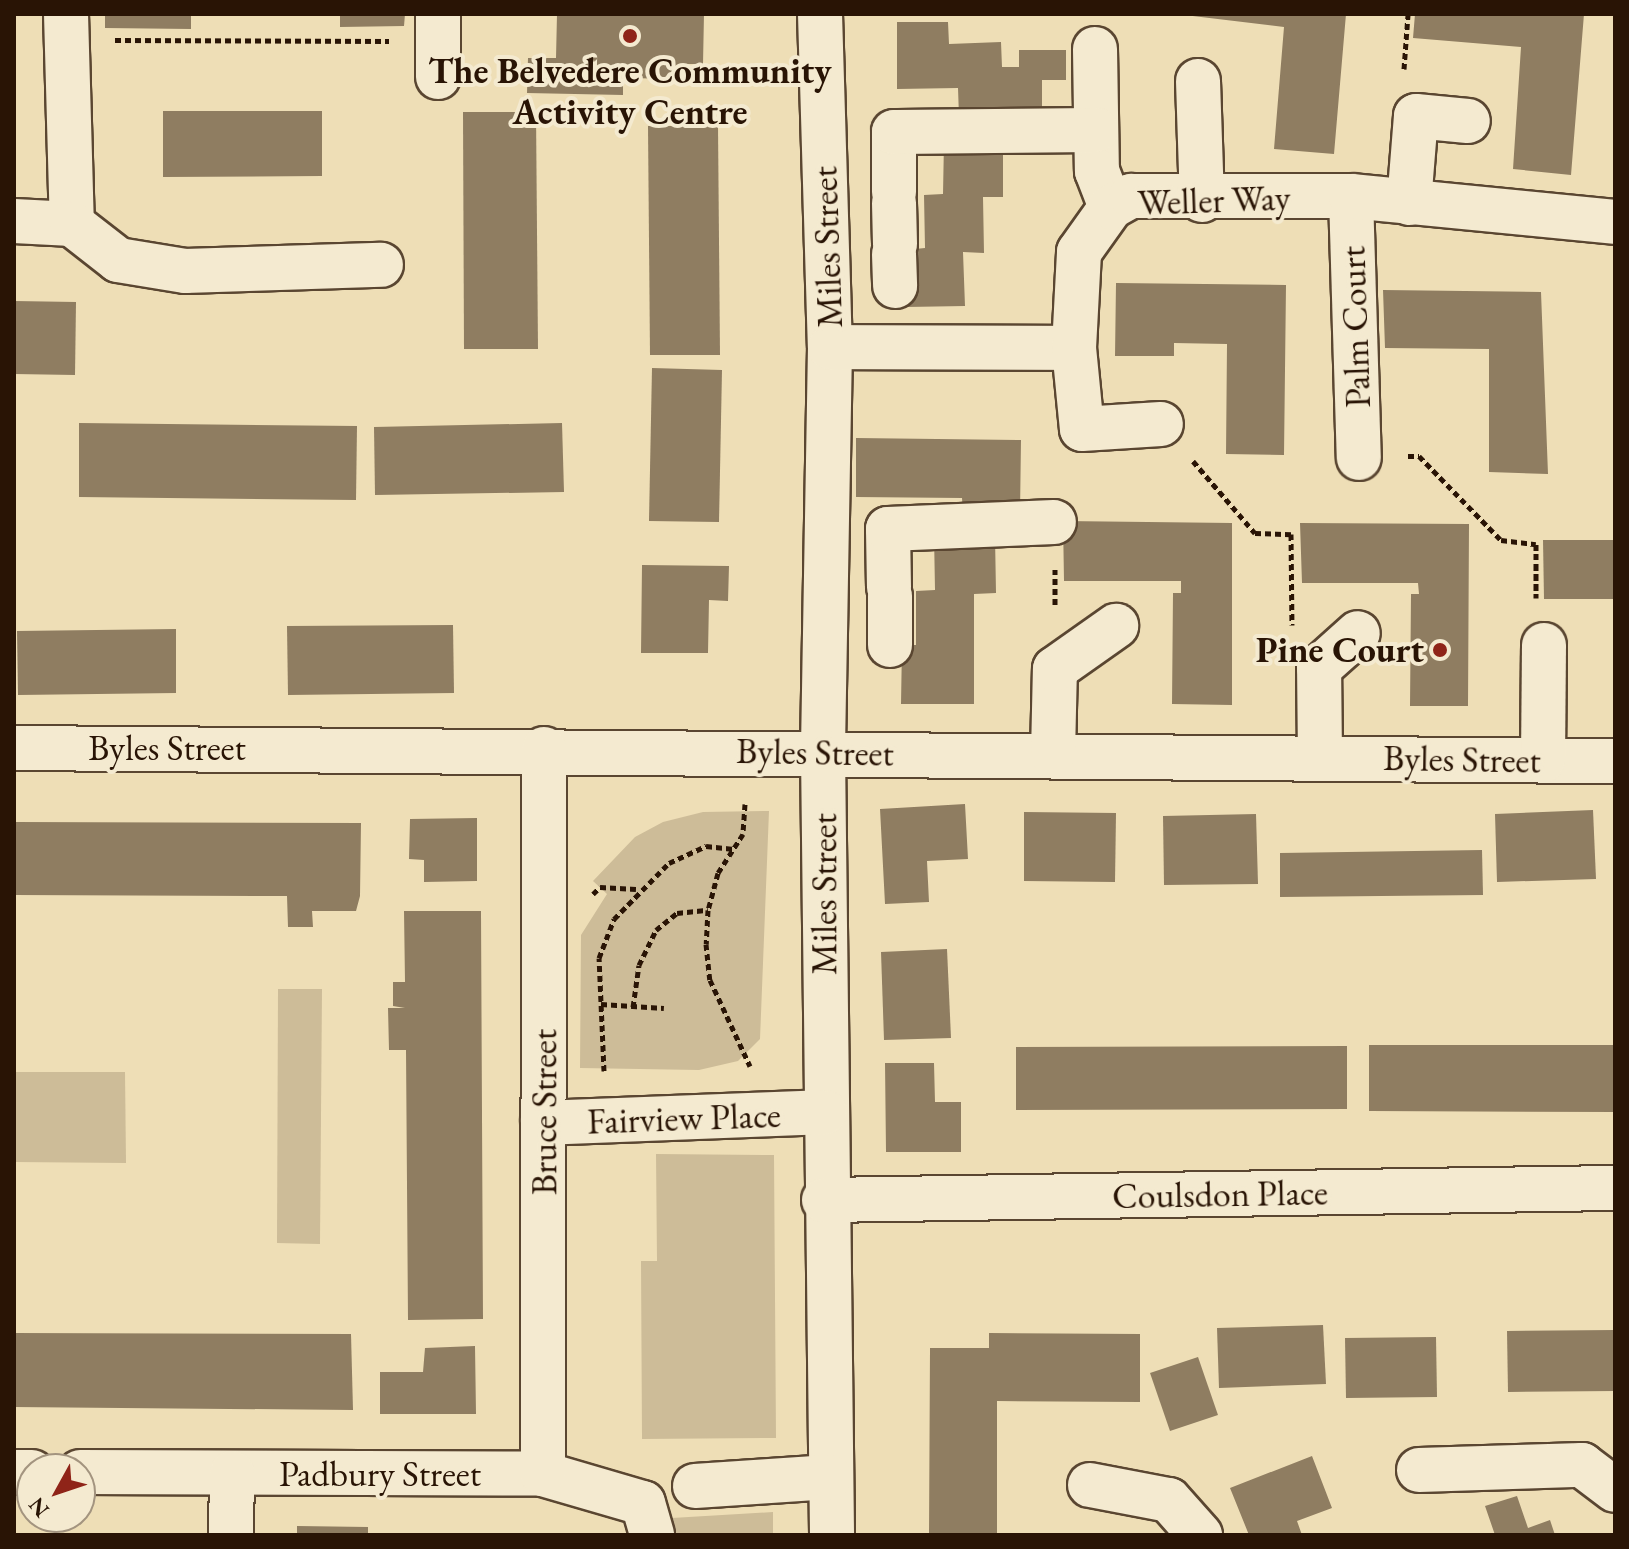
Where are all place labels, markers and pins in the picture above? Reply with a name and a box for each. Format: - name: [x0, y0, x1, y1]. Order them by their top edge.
- marker: The Belvedere Community Activity Centre: [621, 27, 639, 45]
- place label: The Belvedere Community Activity Centre: [428, 48, 832, 133]
- place label: Pine Court: [1256, 628, 1424, 672]
- marker: Pine Court: [1431, 641, 1449, 659]

